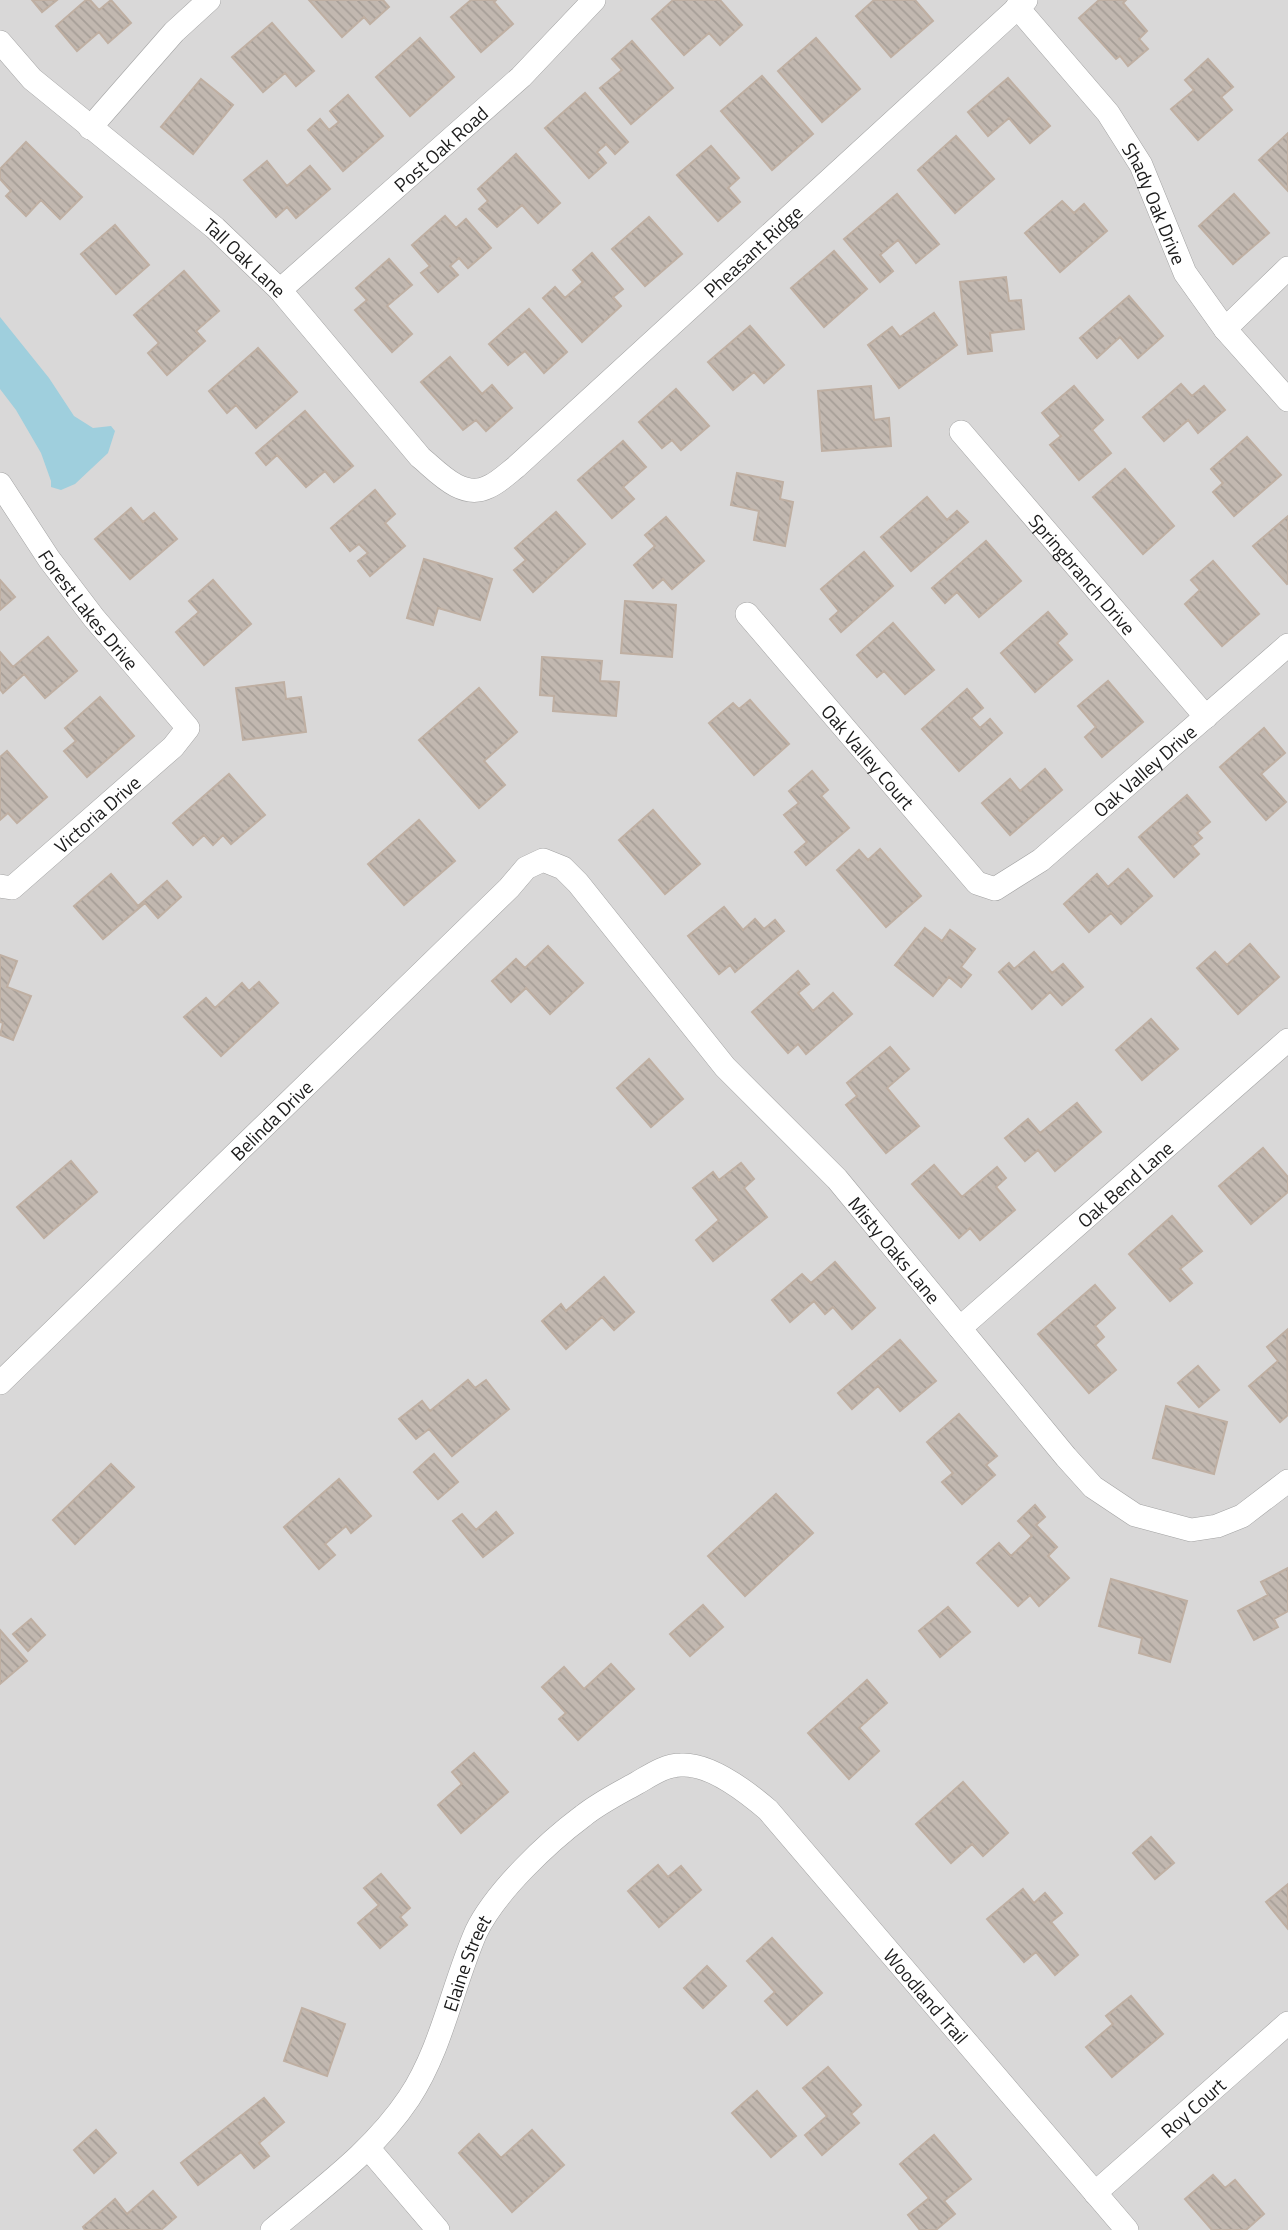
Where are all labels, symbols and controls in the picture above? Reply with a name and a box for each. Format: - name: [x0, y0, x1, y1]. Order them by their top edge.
- street label: Post Oak Road: [387, 99, 494, 198]
- street label: Shady Oak Drive: [1116, 137, 1194, 269]
- street label: Pheasant Ridge: [696, 197, 808, 304]
- street label: Tall Oak Lane: [198, 210, 293, 304]
- street label: Springbranch Drive: [1022, 507, 1143, 641]
- street label: Forest Lakes Drive: [32, 543, 146, 676]
- street label: Oak Valley Court: [815, 697, 922, 815]
- street label: Oak Valley Drive: [1086, 717, 1202, 823]
- street label: Victoria Drive: [47, 768, 147, 860]
- street label: Belinda Drive: [223, 1072, 319, 1167]
- street label: Oak Bend Lane: [1070, 1133, 1179, 1234]
- street label: Misty Oaks Lane: [842, 1189, 948, 1310]
- street label: Elaine Street: [434, 1908, 497, 2015]
- street label: Woodland Trail: [877, 1941, 976, 2050]
- street label: Roy Court: [1154, 2070, 1232, 2144]

